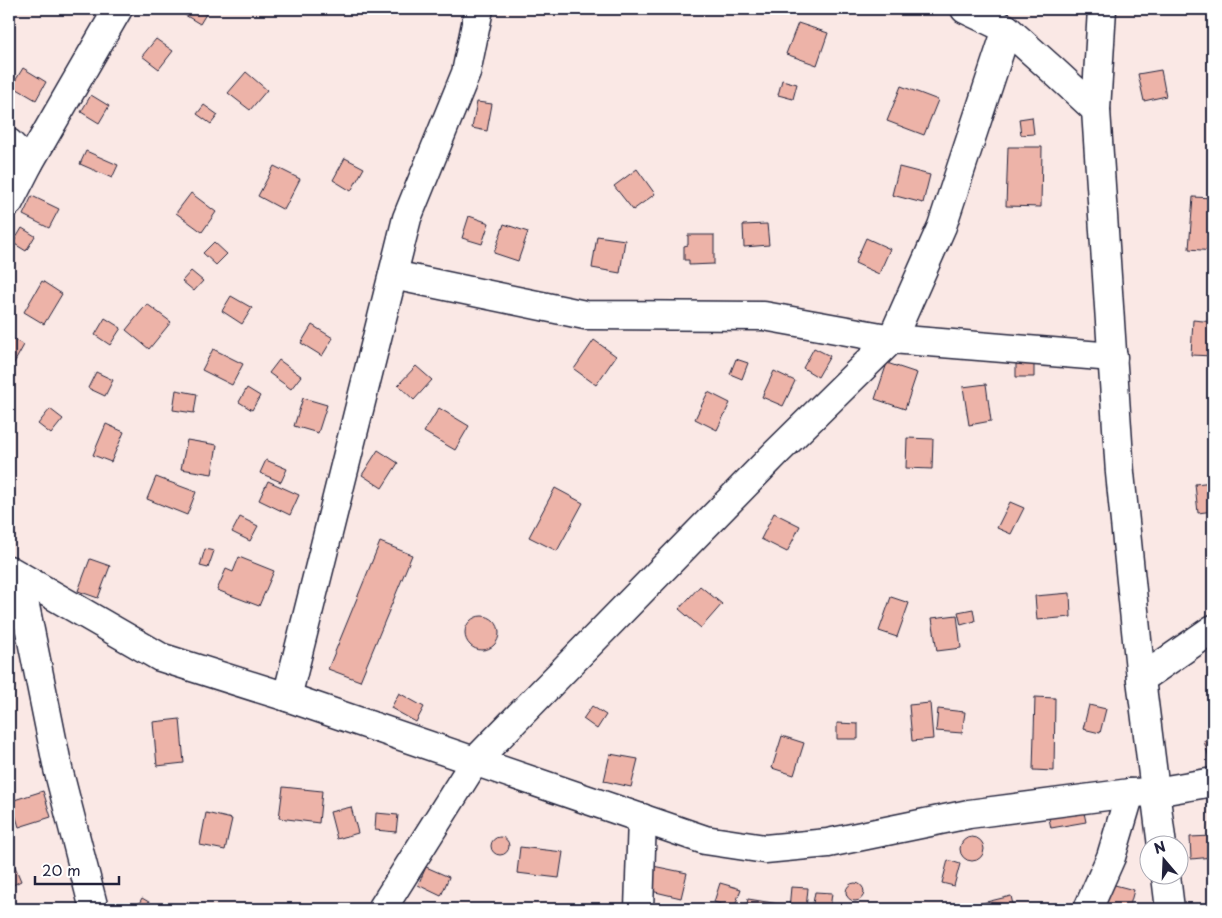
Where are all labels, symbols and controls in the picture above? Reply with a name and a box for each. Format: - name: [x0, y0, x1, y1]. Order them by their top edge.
- north arrow: [1140, 836, 1190, 886]
- text: N: [1151, 836, 1168, 859]
- scale bar: [35, 853, 119, 885]
- text: 20 m: [42, 858, 81, 881]

